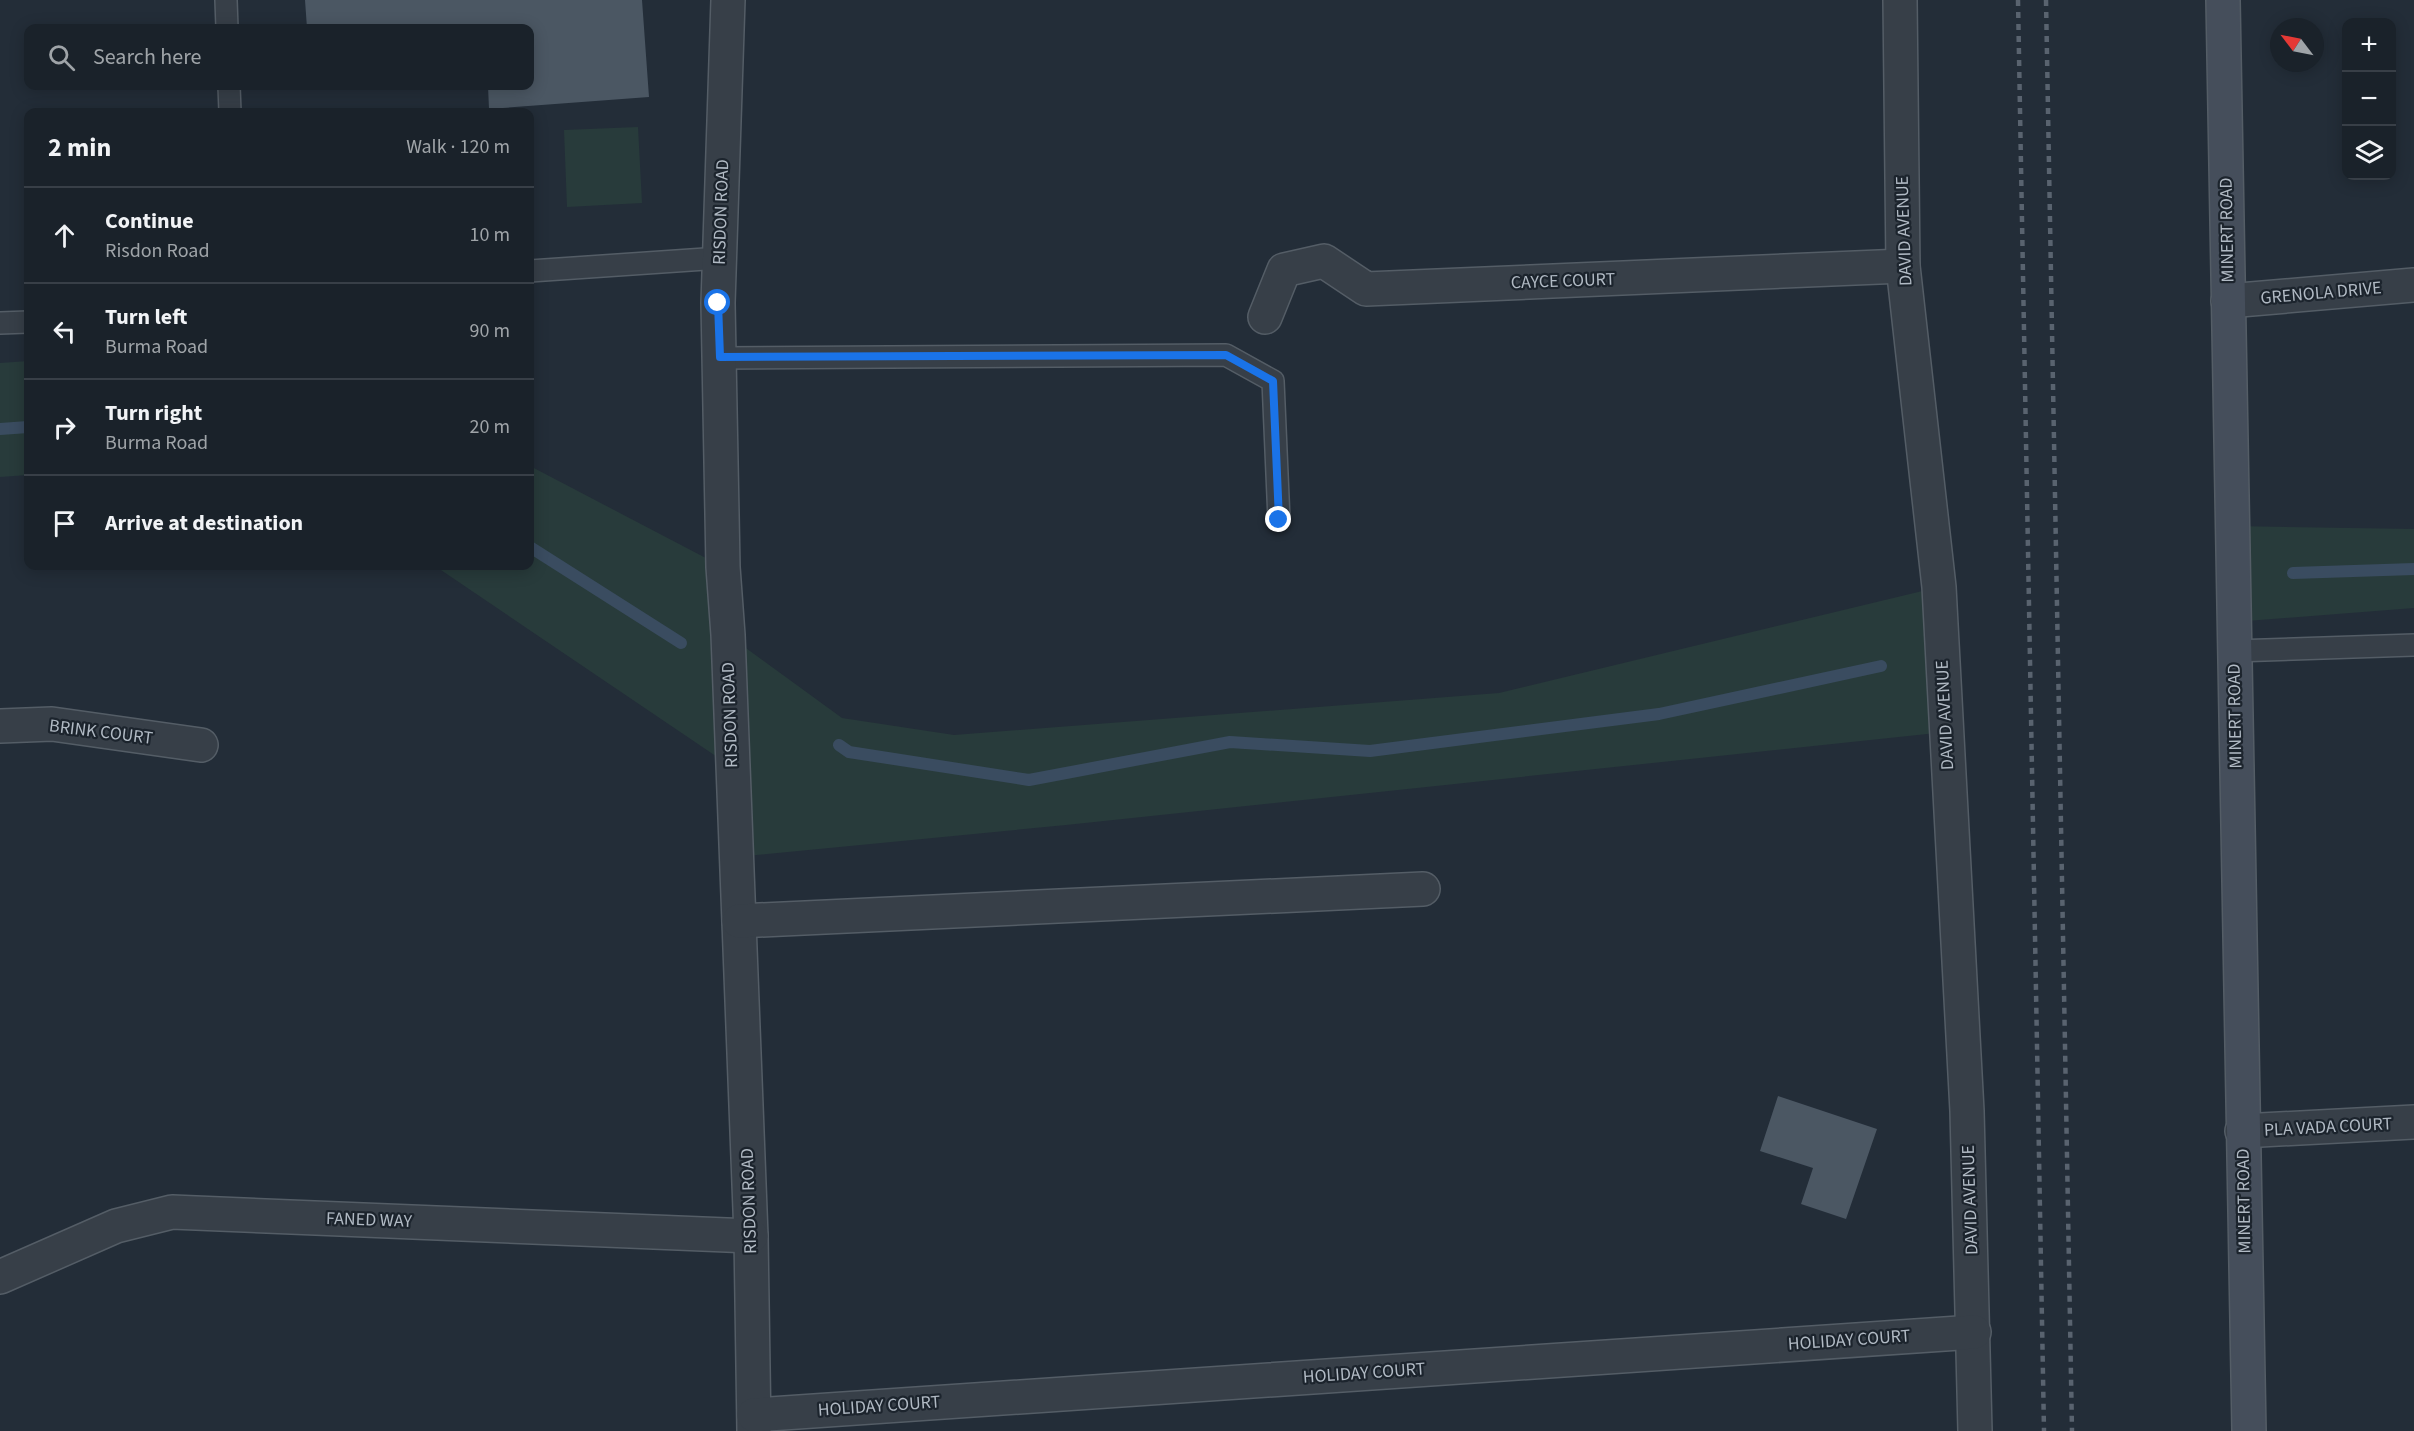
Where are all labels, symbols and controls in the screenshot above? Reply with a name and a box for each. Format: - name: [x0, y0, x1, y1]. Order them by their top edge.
- north arrow: [2270, 18, 2324, 72]
- map controls: [2342, 18, 2396, 180]
- button: +: [2342, 18, 2396, 72]
- search box: [24, 24, 534, 90]
- icon: search: [45, 41, 78, 74]
- text: Search here: [93, 41, 201, 73]
- button: −: [2342, 72, 2396, 126]
- button: layers: [2342, 126, 2396, 180]
- text: 2 min: [48, 129, 111, 166]
- text: Walk · 120 m: [406, 133, 510, 161]
- street label: RISDON ROAD: [707, 159, 735, 265]
- street label: DAVID AVENUE: [1890, 176, 1918, 286]
- street label: MINERT ROAD: [2214, 177, 2240, 283]
- text: Continue: [105, 205, 194, 237]
- icon: ahead: [48, 219, 81, 252]
- text: 10 m: [470, 221, 510, 249]
- text: Risdon Road: [105, 237, 209, 265]
- street label: CAYCE COURT: [1510, 267, 1616, 295]
- street label: GRENOLA DRIVE: [2259, 275, 2383, 311]
- route start: [704, 289, 730, 315]
- text: Turn left: [105, 301, 187, 333]
- icon: left: [48, 315, 81, 348]
- text: 90 m: [470, 317, 510, 345]
- text: Burma Road: [105, 333, 208, 361]
- text: Turn right: [105, 397, 202, 429]
- icon: right: [48, 411, 81, 444]
- text: 20 m: [470, 413, 510, 441]
- text: Burma Road: [105, 429, 208, 457]
- route end: [1265, 506, 1291, 532]
- icon: arrive: [48, 507, 81, 540]
- text: Arrive at destination: [105, 507, 303, 539]
- street label: DAVID AVENUE: [1930, 659, 1960, 771]
- street label: RISDON ROAD: [716, 662, 744, 768]
- street label: MINERT ROAD: [2222, 663, 2248, 769]
- street label: BRINK COURT: [48, 713, 155, 751]
- street label: PLA VADA COURT: [2263, 1111, 2393, 1143]
- street label: DAVID AVENUE: [1956, 1145, 1984, 1255]
- street label: RISDON ROAD: [735, 1148, 763, 1254]
- street label: MINERT ROAD: [2231, 1148, 2257, 1254]
- street label: FANED WAY: [326, 1206, 413, 1234]
- street label: HOLIDAY COURT: [1787, 1323, 1911, 1357]
- street label: HOLIDAY COURT: [1302, 1356, 1426, 1390]
- street label: HOLIDAY COURT: [817, 1389, 941, 1423]

